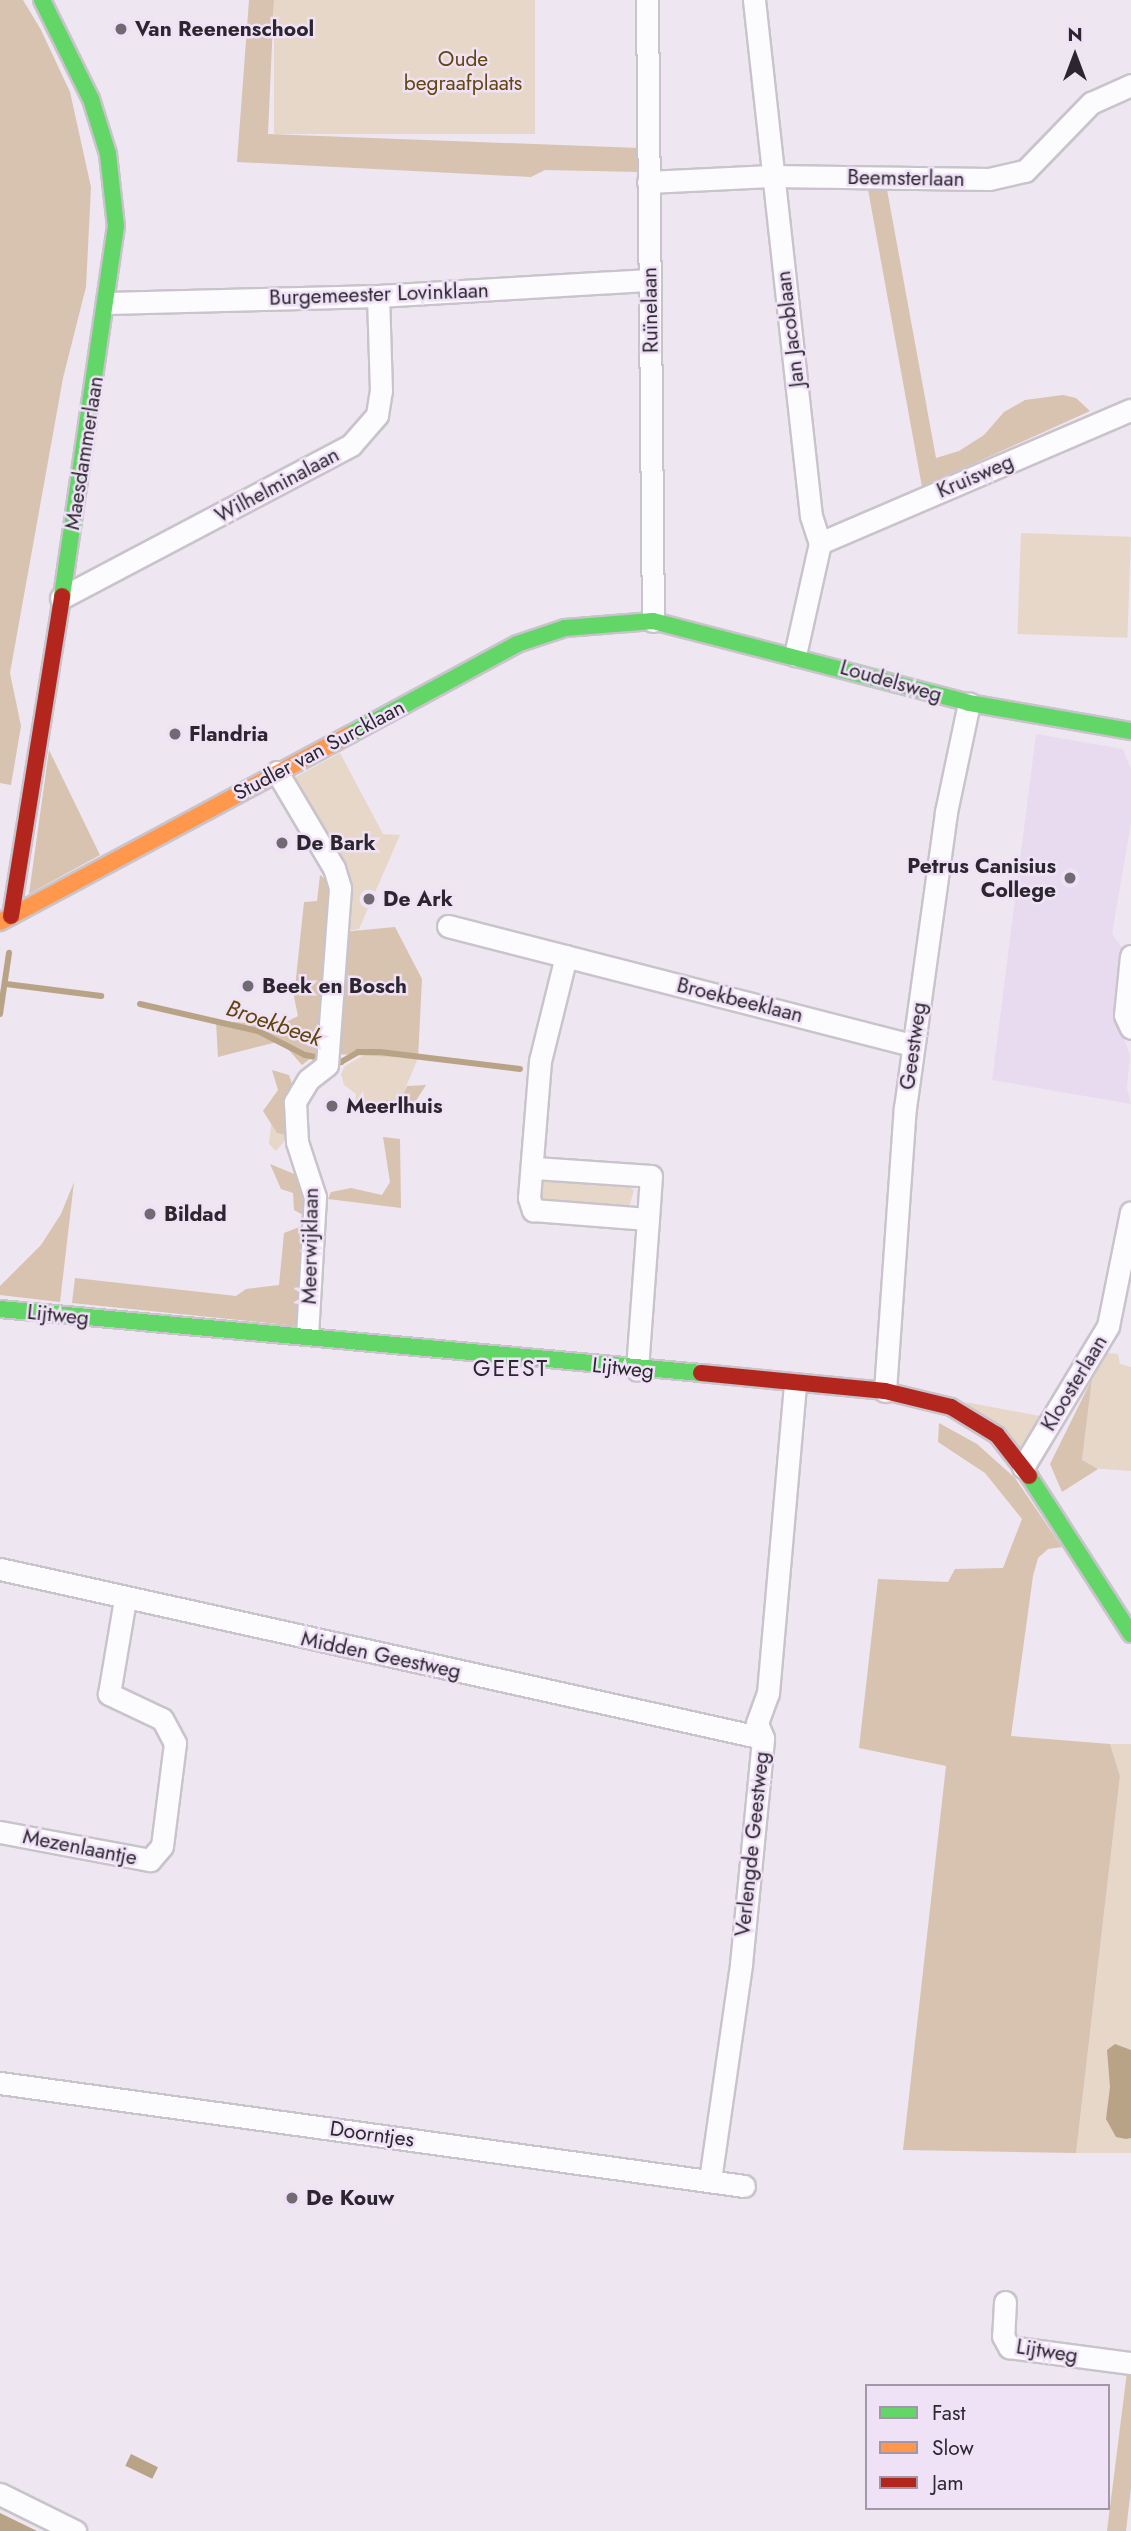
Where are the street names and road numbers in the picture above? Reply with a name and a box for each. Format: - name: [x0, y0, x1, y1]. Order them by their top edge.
- street label: Beemsterlaan: [847, 164, 965, 192]
- street label: Ruïnelaan: [637, 267, 663, 353]
- street label: Jan Jacoblaan: [770, 269, 810, 389]
- street label: Burgemeester Lovinklaan: [269, 278, 489, 310]
- street label: Maesdammerlaan: [59, 374, 109, 532]
- street label: Wilhelminalaan: [211, 442, 343, 528]
- street label: Kruisweg: [933, 449, 1017, 503]
- street label: Loudelsweg: [837, 654, 945, 708]
- street label: Studler van Surcklaan: [229, 694, 409, 806]
- street label: Broekbeeklaan: [674, 972, 806, 1028]
- street label: Geestweg: [894, 1001, 932, 1091]
- street label: Meerwijklaan: [296, 1187, 324, 1305]
- street label: Lijtweg: [26, 1299, 90, 1331]
- street label: Kloosterlaan: [1036, 1331, 1112, 1435]
- street label: Lijtweg: [591, 1352, 655, 1384]
- street label: Midden Geestweg: [299, 1626, 463, 1684]
- street label: Verlengde Geestweg: [730, 1750, 774, 1938]
- street label: Mezenlaantje: [21, 1824, 139, 1870]
- street label: Doorntjes: [328, 2116, 416, 2152]
- street label: Lijtweg: [1014, 2334, 1080, 2368]

